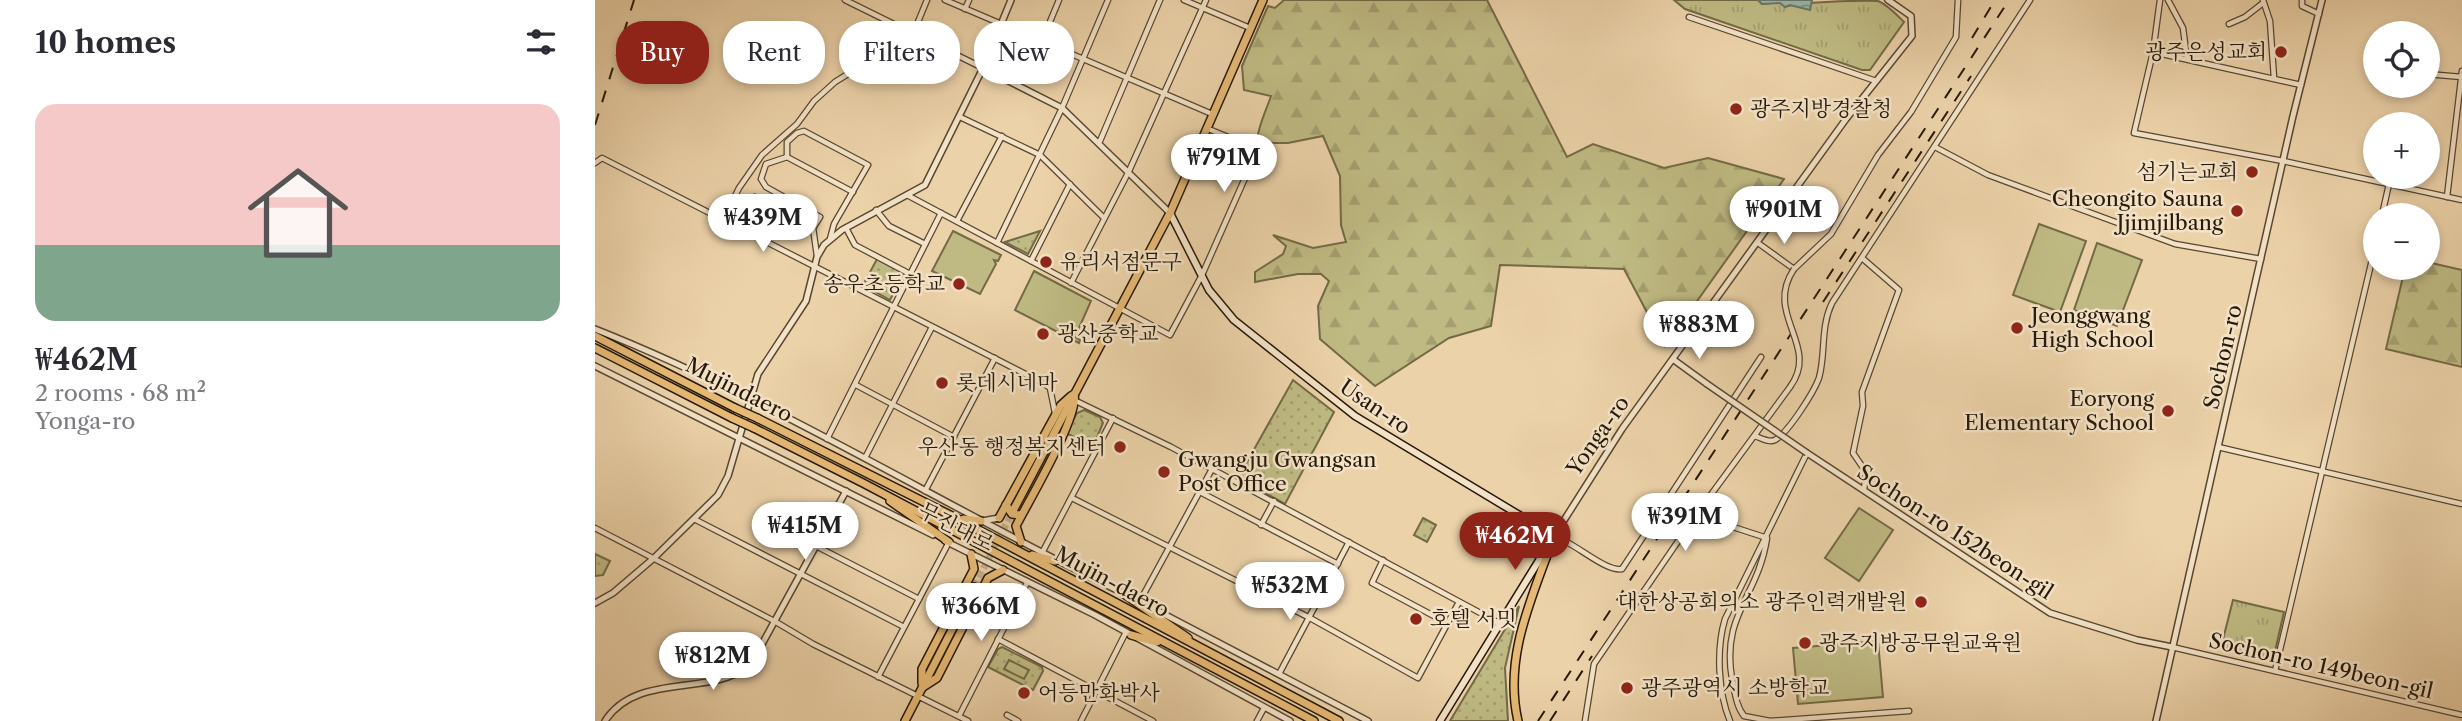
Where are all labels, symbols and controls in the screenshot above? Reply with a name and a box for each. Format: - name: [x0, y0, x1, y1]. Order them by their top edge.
- chip: Buy: [616, 21, 709, 84]
- chip: Rent: [723, 21, 825, 84]
- chip: Filters: [839, 21, 960, 84]
- chip: New: [974, 21, 1074, 84]
- map controls: [2363, 21, 2440, 280]
- button: locate: [2363, 21, 2440, 98]
- icon: filters: [522, 23, 560, 61]
- text: 10 homes: [35, 24, 176, 61]
- place label: 광주은성교회: [2145, 39, 2267, 64]
- marker: 광주은성교회: [2273, 44, 2289, 60]
- place label: 광주지방경찰청: [1750, 96, 1892, 121]
- marker: 광주지방경찰청: [1728, 101, 1744, 117]
- button: +: [2363, 112, 2440, 189]
- pin: ₩791M: [1175, 134, 1273, 194]
- text: ₩791M: [1187, 143, 1261, 171]
- icon: home: [235, 150, 361, 276]
- place label: 섬기는교회: [2137, 159, 2238, 184]
- marker: 섬기는교회: [2244, 164, 2260, 180]
- place label: Cheongito Sauna Jjimjilbang: [2052, 186, 2224, 235]
- pin: ₩901M: [1735, 187, 1833, 246]
- pin: ₩439M: [714, 194, 812, 254]
- text: ₩901M: [1746, 195, 1822, 223]
- text: ₩439M: [724, 203, 802, 231]
- marker: Cheongito Sauna Jjimjilbang: [2229, 203, 2245, 219]
- button: −: [2363, 203, 2440, 280]
- place label: 유리서점문구: [1060, 249, 1182, 274]
- marker: 유리서점문구: [1038, 254, 1054, 270]
- place label: 송우초등학교: [823, 271, 945, 296]
- marker: 송우초등학교: [951, 276, 967, 292]
- pin: ₩883M: [1650, 302, 1748, 361]
- street label: Sochon-ro: [2198, 302, 2247, 412]
- place label: Jeonggwang High School: [2028, 303, 2154, 352]
- text: ₩883M: [1659, 310, 1739, 338]
- marker: Jeonggwang High School: [2009, 320, 2025, 336]
- place label: 광산중학교: [1057, 321, 1158, 346]
- marker: 광산중학교: [1035, 326, 1051, 342]
- text: ₩462M: [35, 341, 138, 378]
- street label: Mujindaero: [682, 352, 797, 427]
- place label: 롯데시네마: [956, 370, 1058, 395]
- street label: Usan-ro: [1335, 374, 1415, 439]
- marker: 롯데시네마: [934, 375, 950, 391]
- text: 2 rooms · 68 m²: [35, 379, 206, 407]
- place label: Eoryong Elementary School: [1964, 386, 2155, 435]
- street label: Yonga-ro: [1560, 391, 1634, 481]
- marker: Eoryong Elementary School: [2160, 403, 2176, 419]
- text: Yonga-ro: [35, 407, 135, 435]
- place label: 우산동 행정복지센터: [918, 434, 1106, 459]
- marker: 우산동 행정복지센터: [1112, 439, 1128, 455]
- place label: Gwangju Gwangsan Post Office: [1178, 447, 1376, 496]
- street label: Sochon-ro 152beon-gil: [1853, 459, 2058, 604]
- marker: Gwangju Gwangsan Post Office: [1156, 464, 1172, 480]
- pin: ₩391M: [1636, 494, 1734, 553]
- street label: 무진대로: [914, 497, 998, 556]
- text: ₩391M: [1647, 502, 1723, 530]
- pin: ₩415M: [756, 503, 854, 562]
- text: ₩415M: [768, 511, 842, 539]
- pin: ₩462M: [1466, 512, 1564, 572]
- text: ₩462M: [1476, 521, 1554, 549]
- street label: Mujin-daero: [1051, 541, 1174, 622]
- pin: ₩532M: [1241, 562, 1339, 622]
- text: ₩532M: [1251, 571, 1329, 599]
- pin: ₩366M: [932, 584, 1030, 643]
- place label: 대한상공회의소 광주인력개발원: [1617, 589, 1907, 614]
- text: ₩366M: [942, 592, 1020, 620]
- marker: 대한상공회의소 광주인력개발원: [1913, 594, 1929, 610]
- place label: 호텔 서밋: [1430, 606, 1517, 631]
- marker: 호텔 서밋: [1408, 611, 1424, 627]
- street label: Sochon-ro 149beon-gil: [2207, 628, 2436, 703]
- place label: 광주지방공무원교육원: [1819, 630, 2022, 655]
- pin: ₩812M: [664, 632, 762, 692]
- marker: 광주지방공무원교육원: [1797, 635, 1813, 651]
- text: ₩812M: [675, 641, 751, 669]
- place label: 광주광역시 소방학교: [1641, 675, 1829, 700]
- place label: 어등만화박사: [1038, 680, 1160, 705]
- marker: 광주광역시 소방학교: [1619, 680, 1635, 696]
- marker: 어등만화박사: [1016, 685, 1032, 701]

